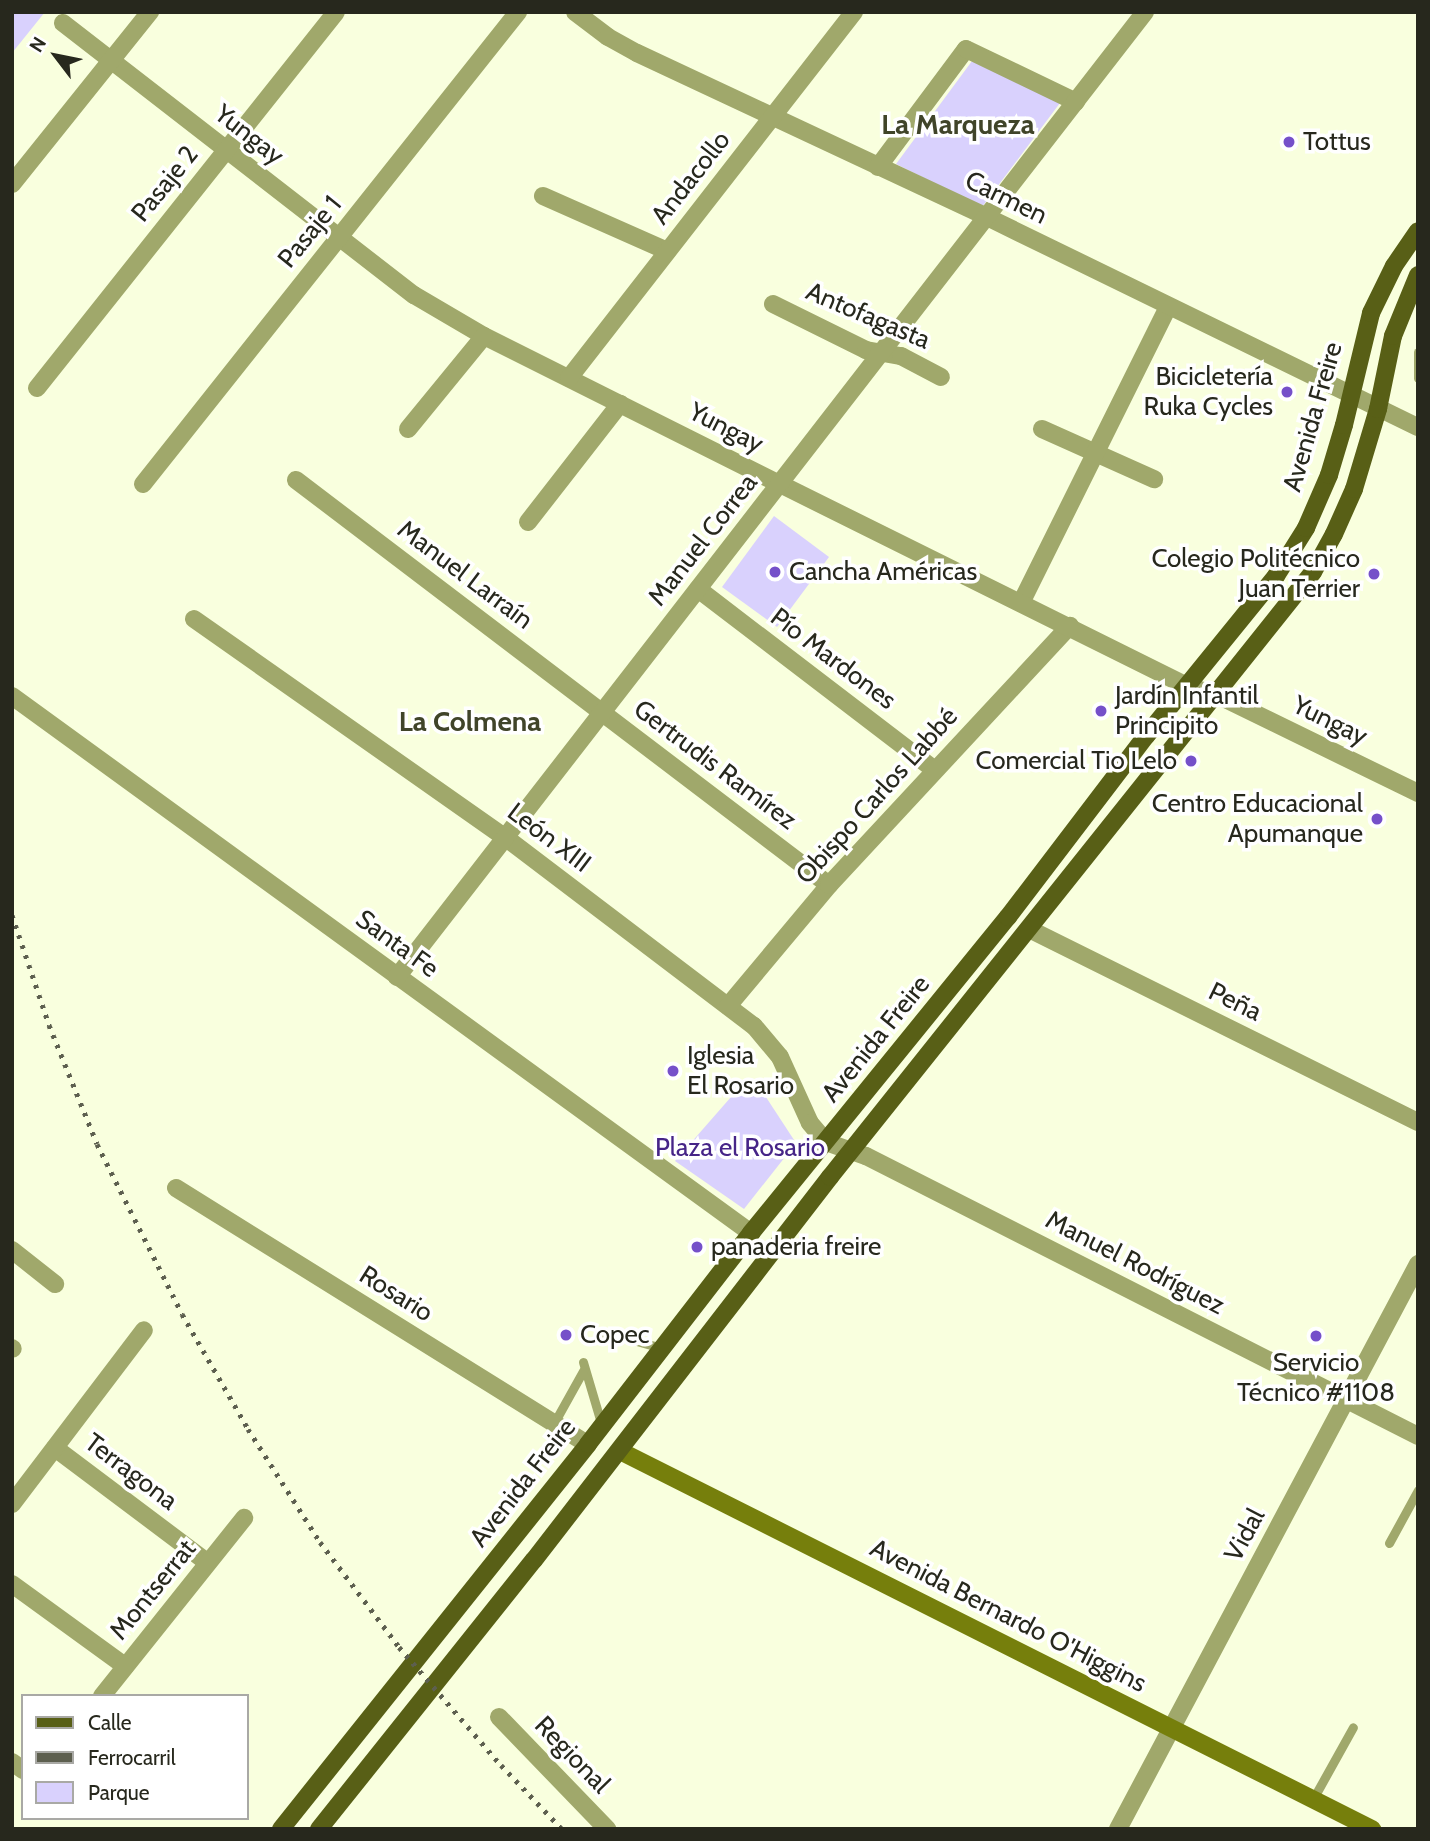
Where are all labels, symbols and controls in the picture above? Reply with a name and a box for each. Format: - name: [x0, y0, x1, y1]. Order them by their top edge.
- north arrow: [21, 21, 91, 91]
- text: N: [24, 33, 51, 56]
- street label: Yungay: [208, 98, 290, 172]
- district label: La Marqueza: [881, 107, 1035, 141]
- street label: Andacollo: [645, 125, 737, 231]
- place label: Tottus: [1303, 126, 1371, 158]
- marker: Tottus: [1281, 134, 1297, 150]
- street label: Pasaje 2: [125, 140, 205, 228]
- street label: Carmen: [960, 165, 1052, 231]
- street label: Pasaje 1: [272, 190, 348, 274]
- street label: Antofagasta: [801, 276, 935, 356]
- street label: Avenida Freire: [1277, 339, 1349, 495]
- place label: Bicicletería Ruka Cycles: [1144, 361, 1273, 422]
- marker: Bicicletería Ruka Cycles: [1279, 384, 1295, 400]
- street label: Yungay: [684, 396, 768, 460]
- street label: Manuel Correa: [642, 468, 764, 612]
- street label: Manuel Larraín: [391, 514, 539, 636]
- place label: Colegio Politécnico Juan Terrier: [1151, 543, 1360, 604]
- place label: Cancha Américas: [789, 556, 977, 588]
- marker: Cancha Américas: [767, 564, 783, 580]
- marker: Colegio Politécnico Juan Terrier: [1366, 566, 1382, 582]
- street label: Pío Mardones: [764, 602, 902, 716]
- place label: Jardín Infantil Principito: [1115, 680, 1259, 742]
- street label: Yungay: [1288, 690, 1372, 752]
- street label: Gertrudis Ramírez: [627, 694, 803, 836]
- street label: Obispo Carlos Labbé: [790, 701, 964, 891]
- marker: Jardín Infantil Principito: [1093, 703, 1109, 719]
- district label: La Colmena: [399, 704, 541, 738]
- place label: Comercial Tio Lelo: [976, 745, 1177, 777]
- marker: Comercial Tio Lelo: [1183, 753, 1199, 769]
- place label: Centro Educacional Apumanque: [1152, 788, 1363, 850]
- street label: León XIII: [501, 797, 597, 879]
- marker: Centro Educacional Apumanque: [1369, 811, 1385, 827]
- street label: Santa Fe: [349, 904, 445, 984]
- street label: Avenida Freire: [815, 969, 937, 1109]
- street label: Peña: [1204, 976, 1266, 1028]
- place label: Iglesia El Rosario: [687, 1040, 794, 1102]
- marker: Iglesia El Rosario: [665, 1063, 681, 1079]
- park label: Plaza el Rosario: [655, 1132, 825, 1164]
- street label: Manuel Rodríguez: [1040, 1204, 1230, 1322]
- place label: panaderia freire: [711, 1231, 881, 1263]
- marker: panaderia freire: [689, 1239, 705, 1255]
- street label: Rosario: [353, 1259, 439, 1329]
- place label: Copec: [580, 1319, 650, 1351]
- marker: Copec: [558, 1327, 574, 1343]
- marker: Servicio Técnico #1108: [1308, 1328, 1324, 1344]
- place label: Servicio Técnico #1108: [1237, 1347, 1395, 1408]
- street label: Avenida Freire: [463, 1413, 583, 1553]
- street label: Terragona: [78, 1427, 184, 1517]
- street label: Vidal: [1218, 1503, 1272, 1567]
- street label: Avenida Bernardo O'Higgins: [865, 1533, 1151, 1699]
- street label: Montserrat: [103, 1534, 203, 1646]
- legend: [21, 1694, 248, 1820]
- text: Calle: [88, 1710, 132, 1735]
- street label: Regional: [528, 1710, 616, 1800]
- text: Ferrocarril: [88, 1745, 176, 1770]
- text: Parque: [88, 1780, 150, 1805]

